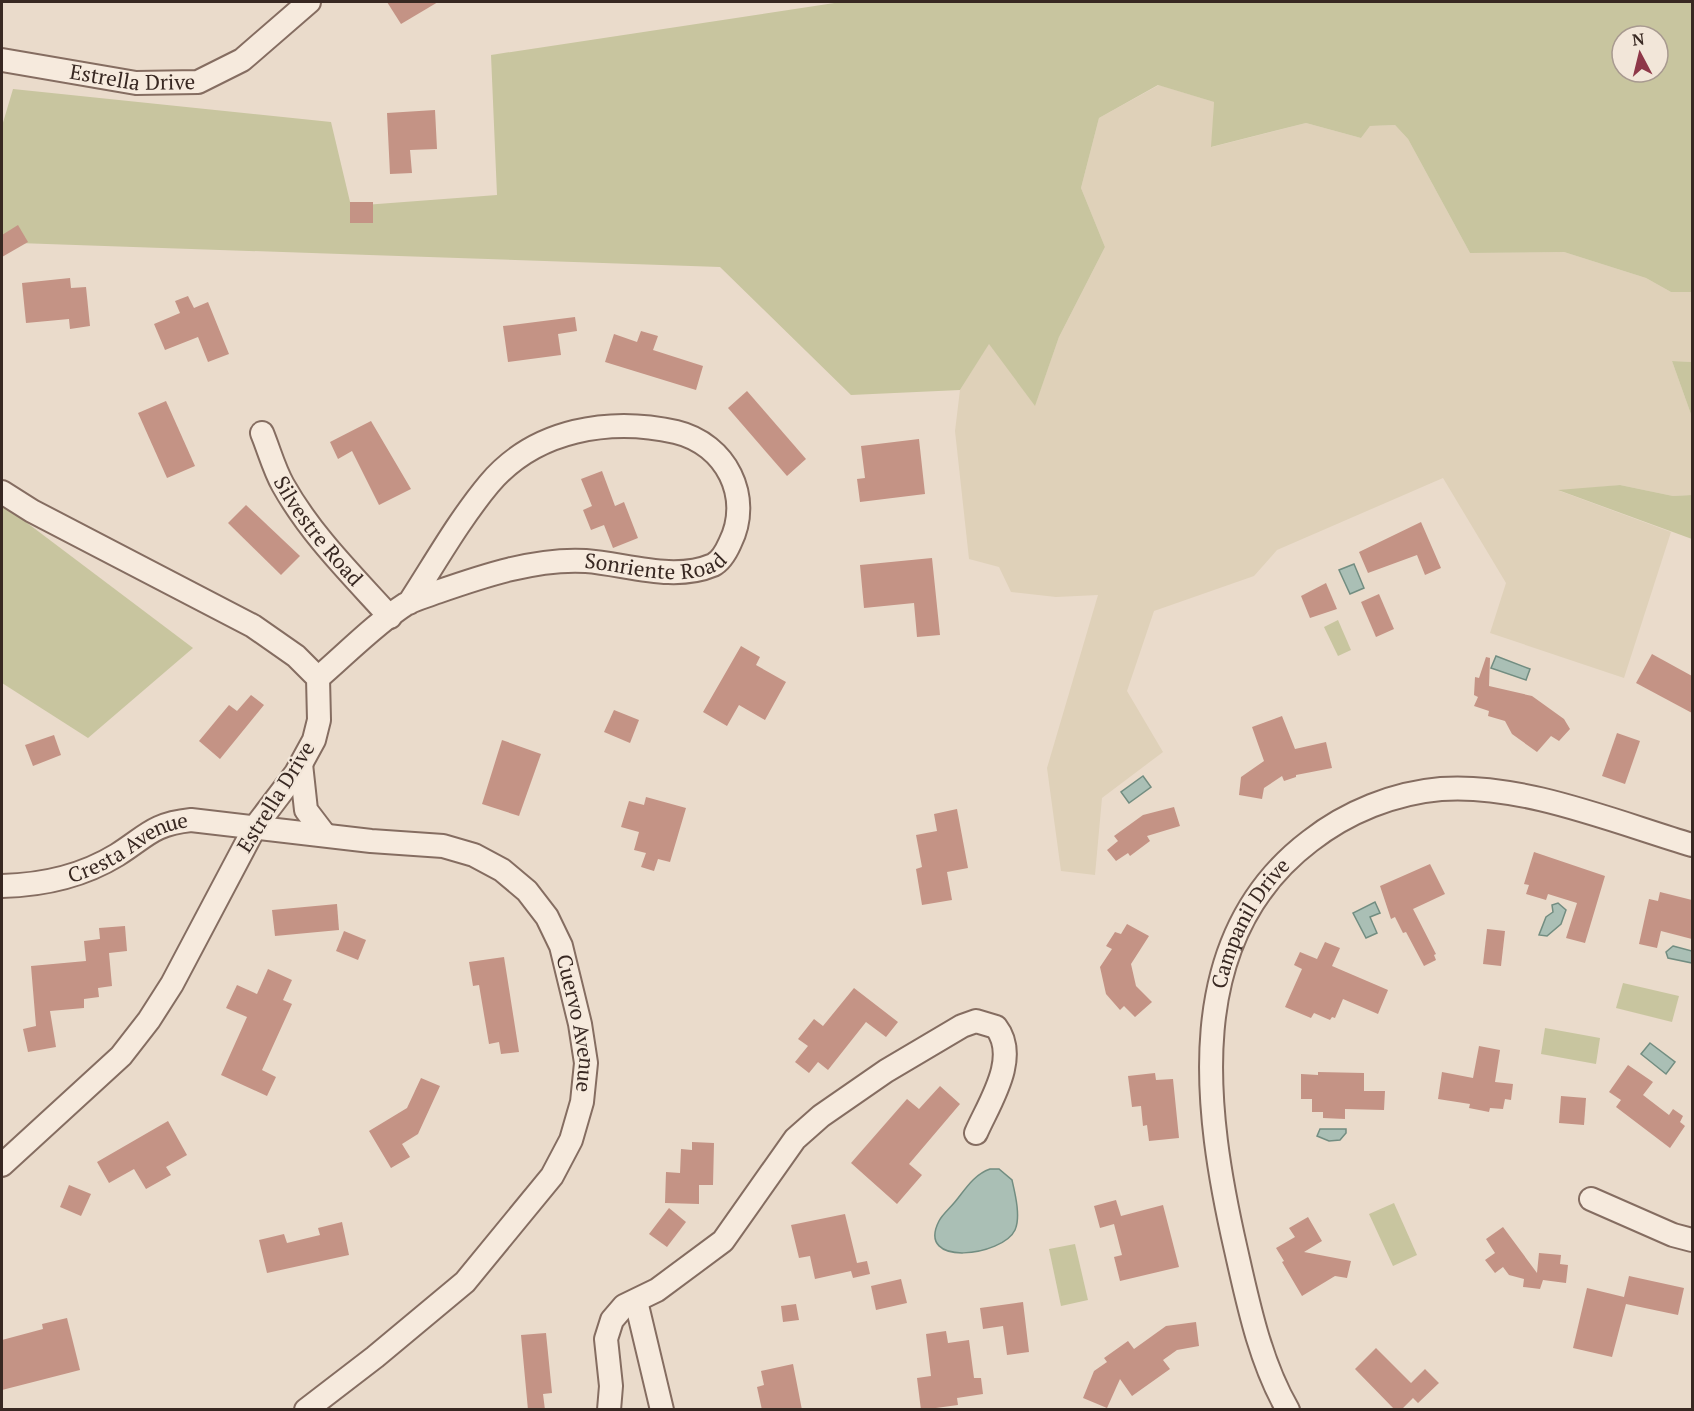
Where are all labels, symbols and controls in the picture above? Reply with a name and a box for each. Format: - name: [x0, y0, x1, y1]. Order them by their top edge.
- north arrow: [1610, 24, 1670, 84]
- text: N: [1631, 27, 1646, 51]
- street label: Estrella Drive: [68, 57, 195, 97]
- street label: Silvestre Road: [268, 471, 370, 592]
- street label: Sonriente Road: [584, 546, 733, 585]
- street label: Estrella Drive: [230, 736, 320, 857]
- street label: Cresta Avenue: [64, 805, 190, 889]
- street label: Campanil Drive: [1204, 851, 1295, 991]
- street label: Cuervo Avenue: [551, 951, 601, 1094]

